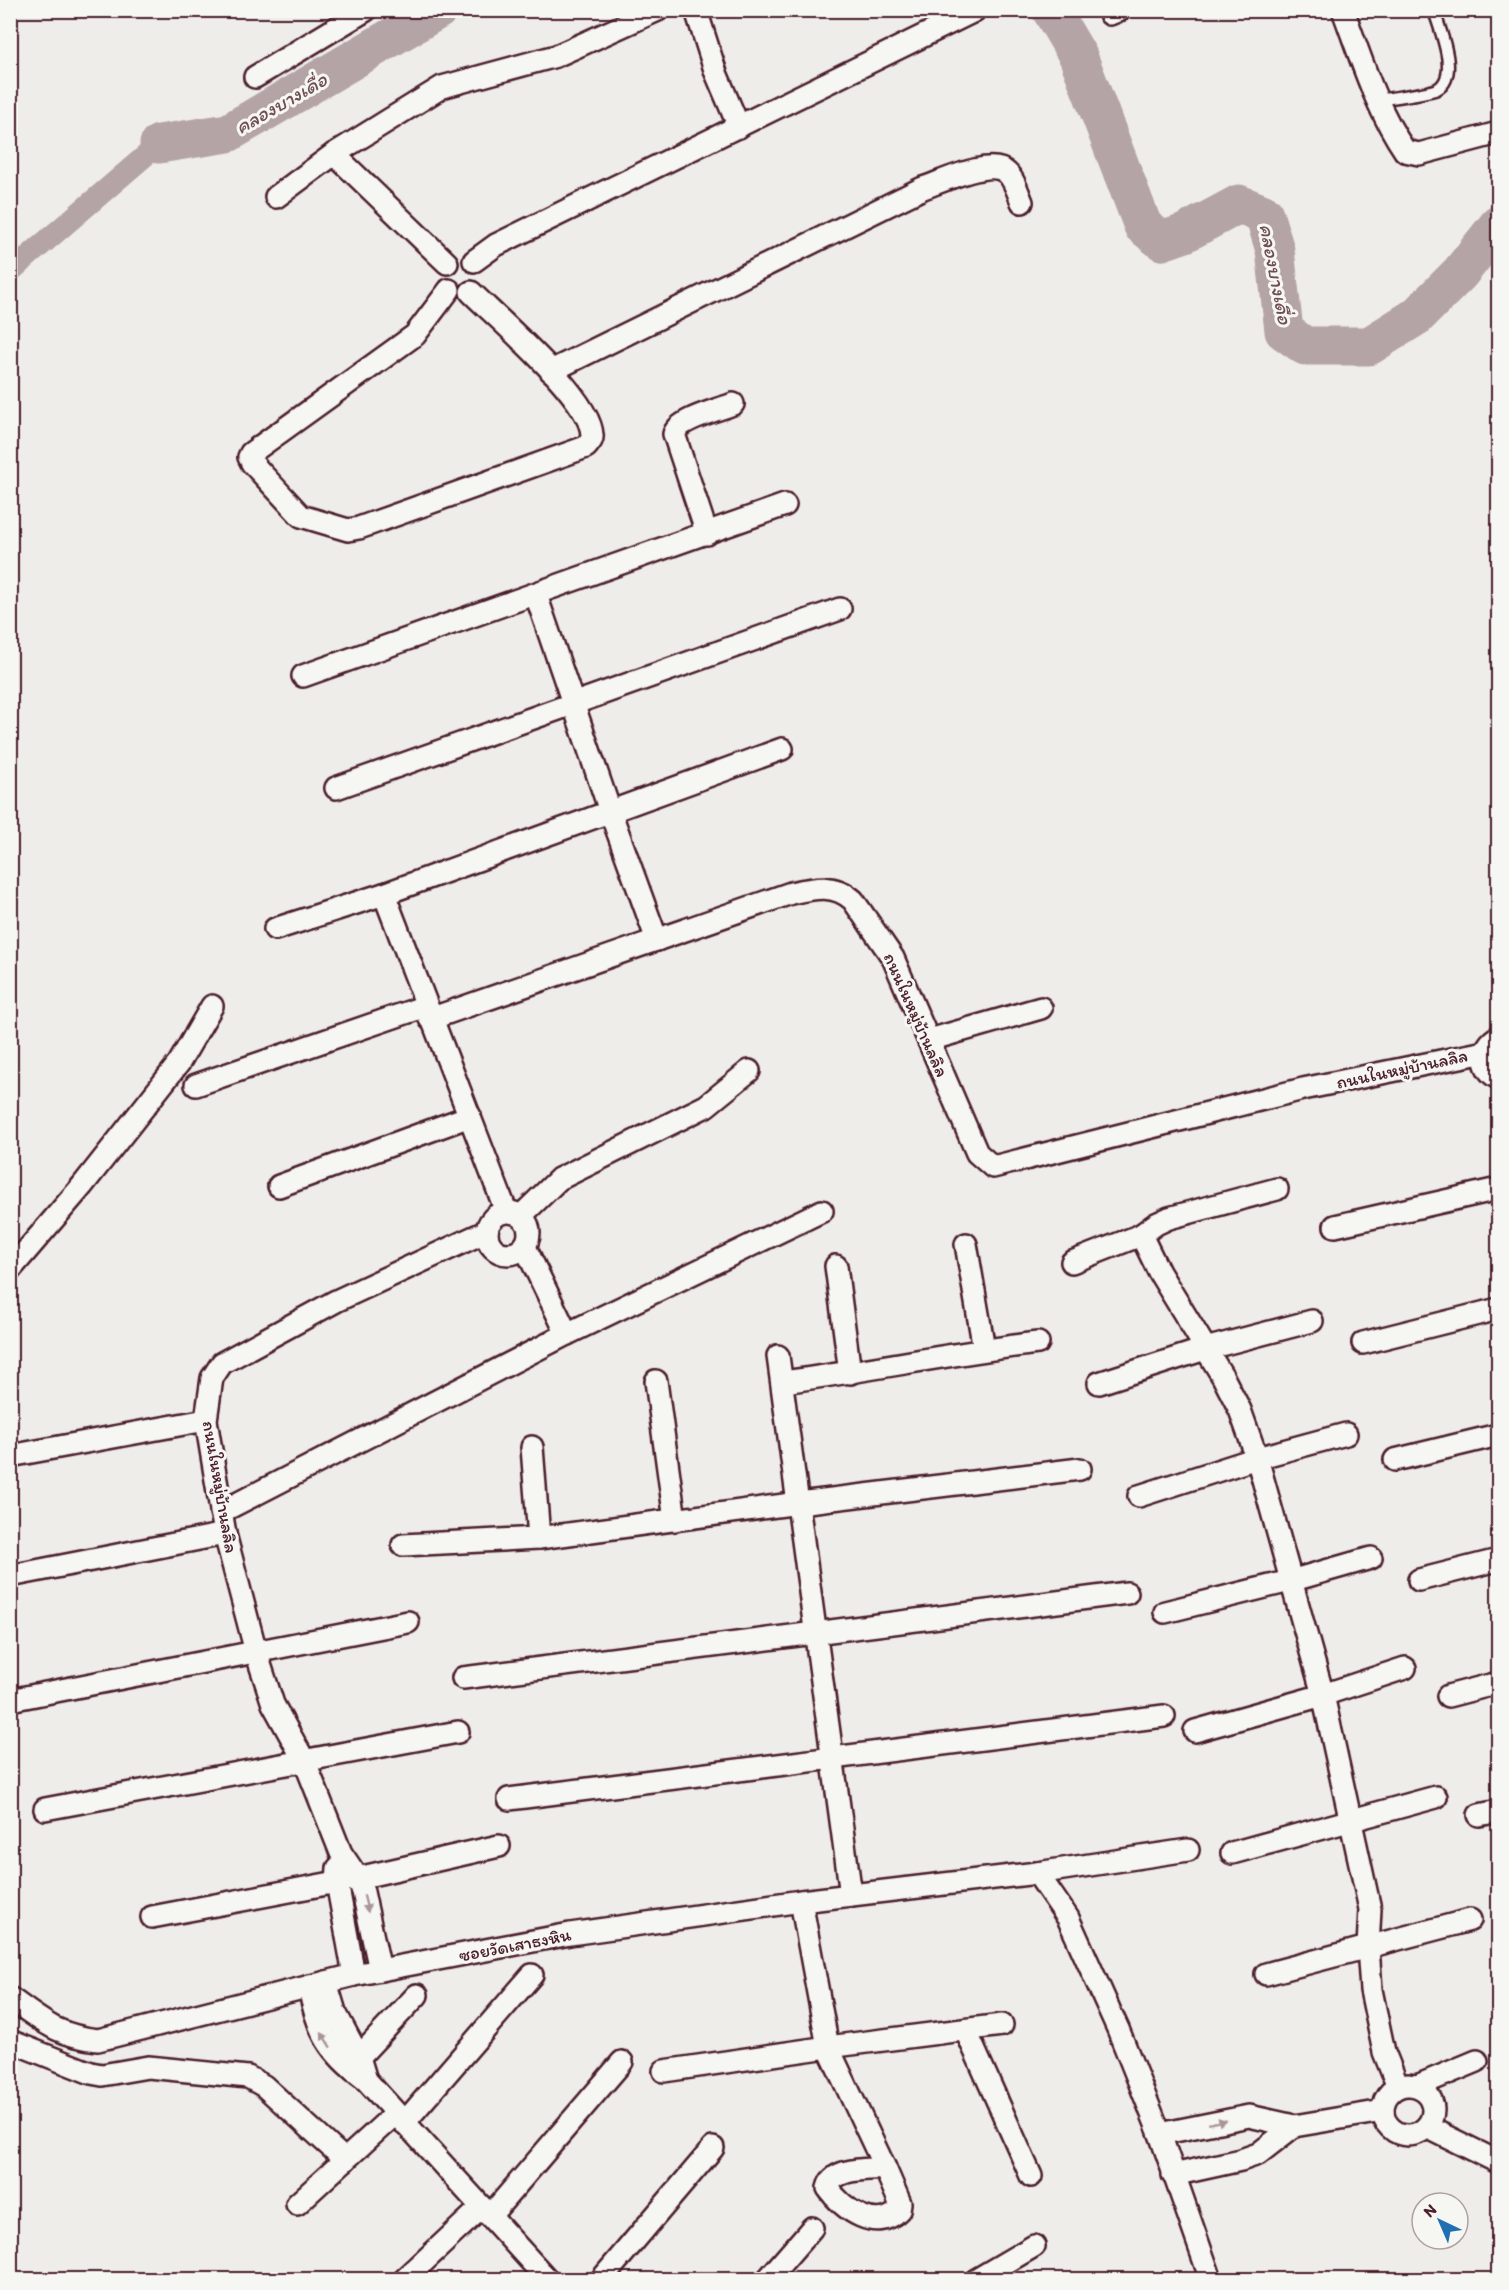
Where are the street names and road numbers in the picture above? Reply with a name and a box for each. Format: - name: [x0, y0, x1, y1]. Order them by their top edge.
- street label: ถนนในหมู่บ้านลลิล: [879, 949, 953, 1081]
- street label: ถนนในหมู่บ้านลลิล: [1334, 1044, 1470, 1094]
- street label: ถนนในหมู่บ้านลลิล: [198, 1419, 242, 1555]
- street label: ซอยวัดเสาธงหิน: [457, 1923, 574, 1967]

